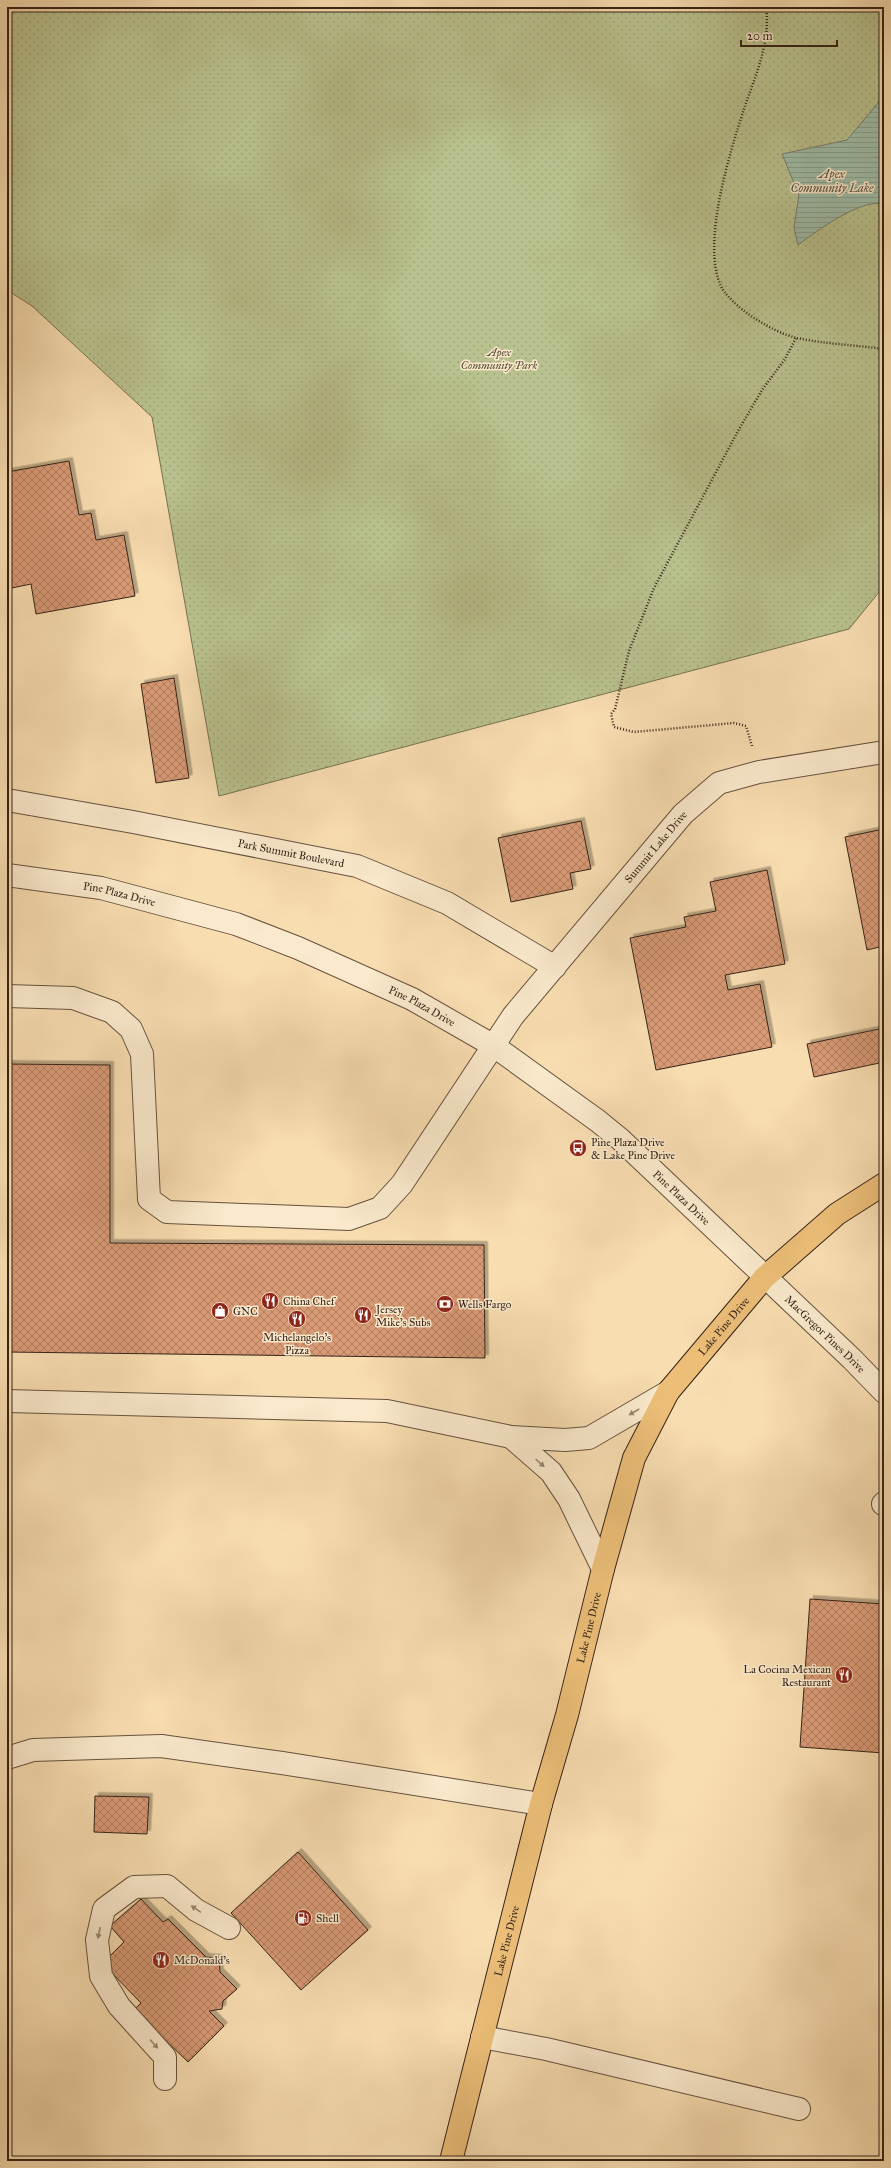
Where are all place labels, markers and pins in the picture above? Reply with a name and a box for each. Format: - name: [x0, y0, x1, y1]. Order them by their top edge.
- place label: Pine Plaza Drive & Lake Pine Drive: [591, 1136, 675, 1162]
- bus stop icon: Pine Plaza Drive & Lake Pine Drive: [568, 1138, 588, 1158]
- restaurant icon: China Chef: [260, 1291, 280, 1311]
- bank icon: Wells Fargo: [435, 1294, 455, 1314]
- place label: China Chef: [283, 1295, 337, 1308]
- place label: Wells Fargo: [458, 1298, 512, 1311]
- shop icon: GNC: [210, 1301, 230, 1321]
- place label: Jersey Mike's Subs: [375, 1303, 431, 1329]
- place label: GNC: [233, 1305, 258, 1318]
- restaurant icon: Jersey Mike's Subs: [353, 1305, 373, 1325]
- restaurant icon: Michelangelo's Pizza: [287, 1309, 307, 1329]
- place label: Michelangelo's Pizza: [263, 1331, 331, 1357]
- place label: La Cocina Mexican Restaurant: [743, 1663, 831, 1689]
- restaurant icon: La Cocina Mexican Restaurant: [834, 1665, 854, 1685]
- fuel station icon: Shell: [293, 1908, 313, 1928]
- place label: Shell: [316, 1912, 339, 1925]
- restaurant icon: McDonald's: [151, 1950, 171, 1970]
- place label: McDonald's: [174, 1954, 230, 1967]

